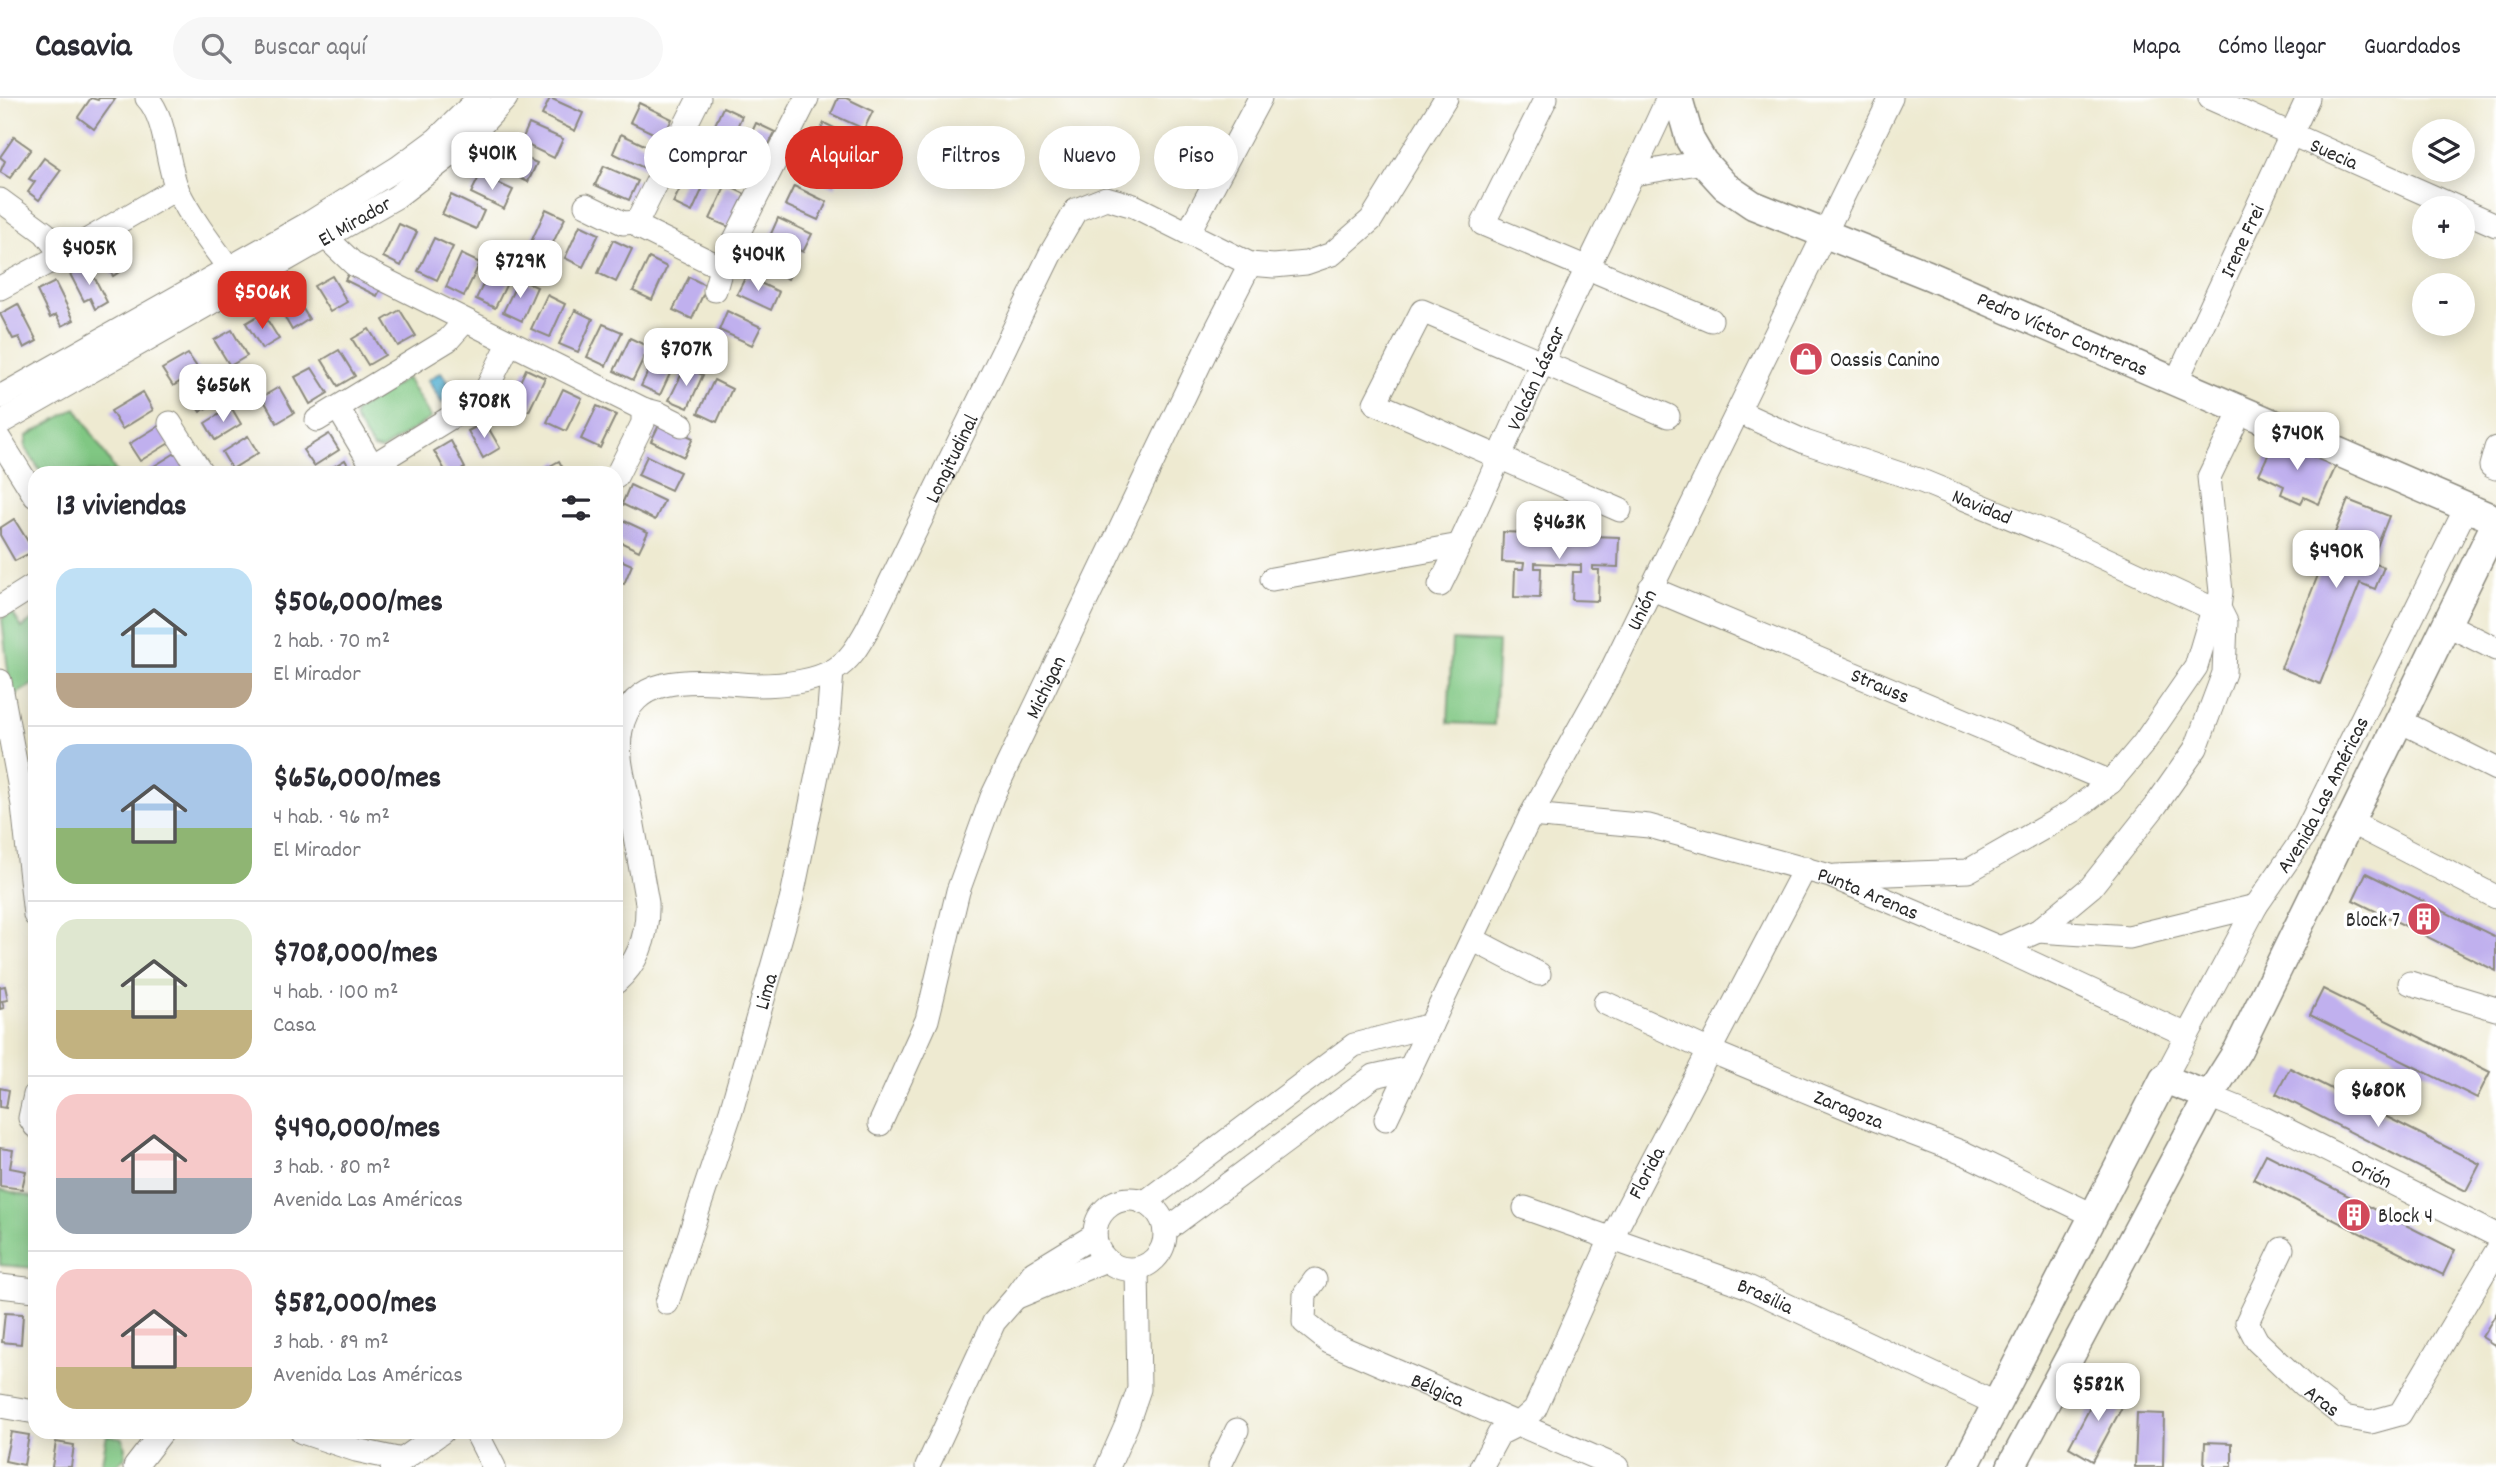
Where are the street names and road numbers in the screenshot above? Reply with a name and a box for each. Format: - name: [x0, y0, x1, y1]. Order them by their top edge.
- street label: Suecia: [2304, 132, 2363, 180]
- street label: El Mirador: [314, 190, 398, 256]
- street label: Irene Frei: [2215, 200, 2274, 283]
- street label: Pedro Víctor Contreras: [1971, 286, 2152, 386]
- street label: Volcán Láscar: [1501, 322, 1575, 436]
- street label: Longitudinal: [919, 410, 988, 509]
- street label: Navidad: [1947, 483, 2016, 534]
- street label: Unión: [1621, 585, 1667, 637]
- street label: Michigan: [1020, 651, 1076, 725]
- street label: Strauss: [1845, 662, 1913, 713]
- street label: Avenida Las Américas: [2271, 712, 2379, 881]
- street label: Punta Arenas: [1814, 861, 1923, 930]
- street label: Lima: [749, 969, 788, 1014]
- street label: Zaragoza: [1808, 1084, 1888, 1139]
- street label: Florida: [1622, 1142, 1675, 1205]
- street label: Orión: [2345, 1152, 2396, 1198]
- street label: Brasilia: [1733, 1272, 1798, 1325]
- street label: Bélgica: [1405, 1367, 1469, 1417]
- street label: Aras: [2297, 1379, 2345, 1426]

